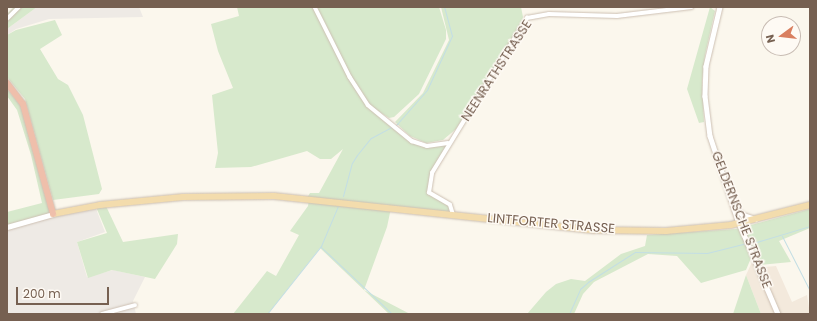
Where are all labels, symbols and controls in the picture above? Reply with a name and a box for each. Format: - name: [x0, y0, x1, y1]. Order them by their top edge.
- north arrow: [761, 16, 801, 56]
- street label: NEENRATHSTRASSE: [458, 17, 536, 125]
- text: N: [762, 33, 779, 45]
- street label: GELDERNSCHE STRASSE: [708, 149, 774, 291]
- street label: LINTFORTER STRASSE: [487, 211, 615, 237]
- scale bar: [18, 279, 111, 305]
- text: 200 m: [23, 285, 61, 302]

